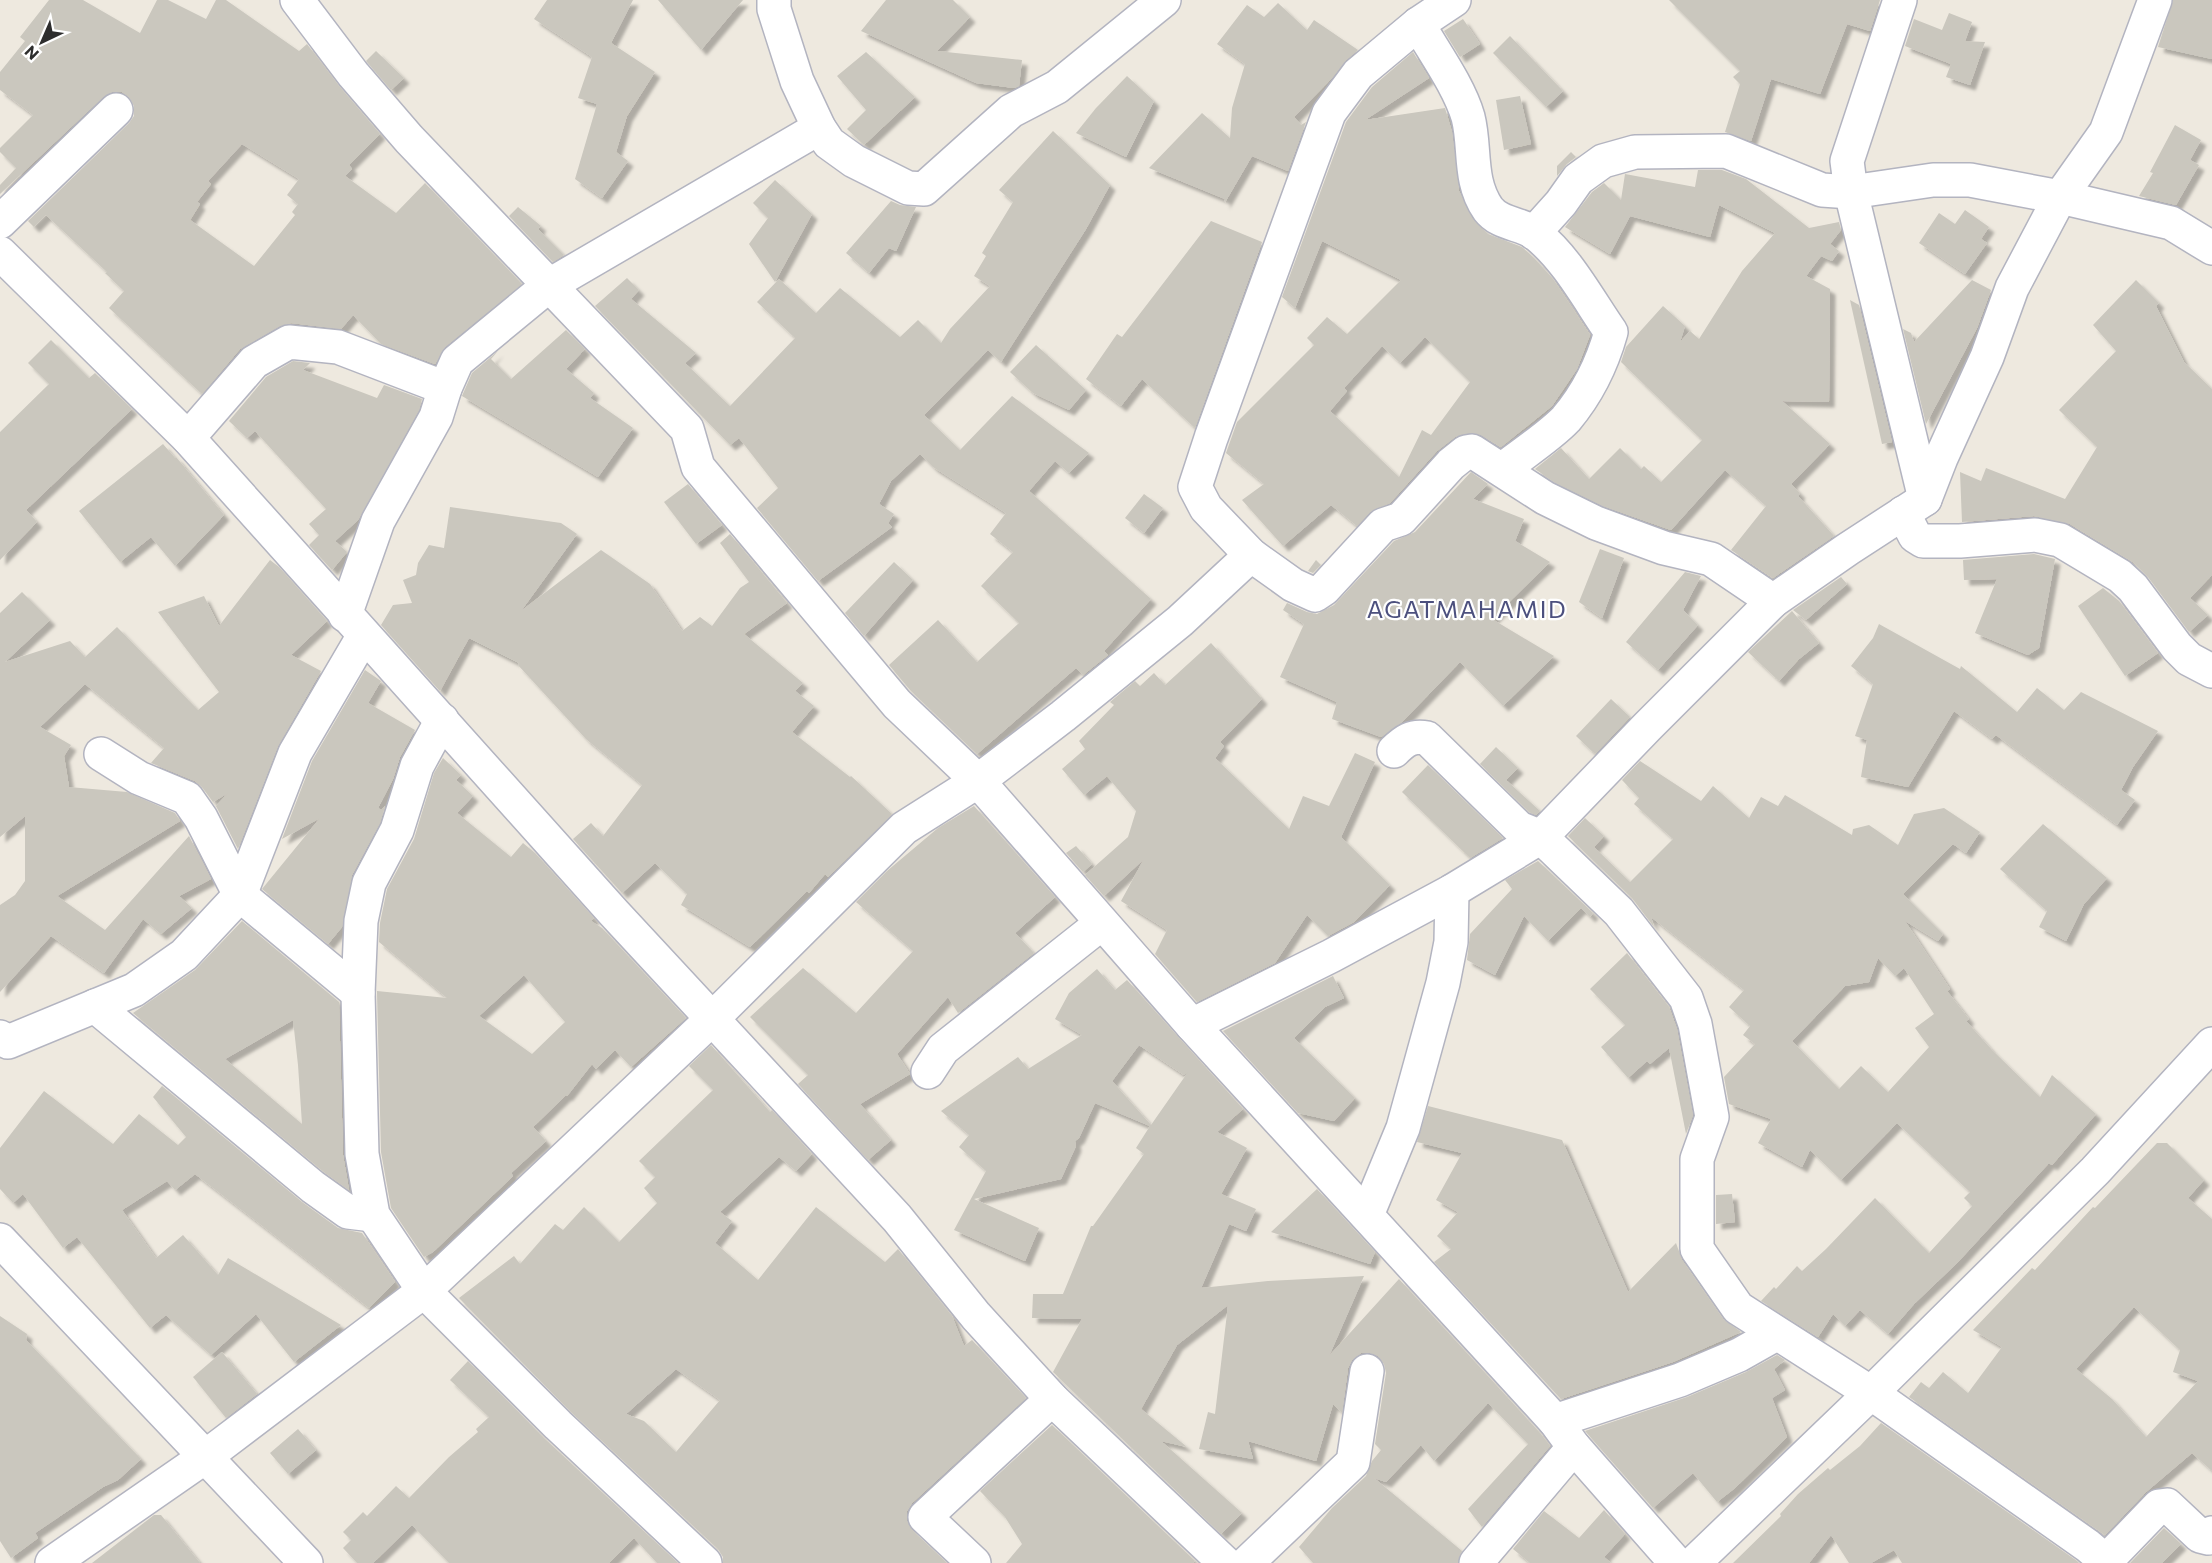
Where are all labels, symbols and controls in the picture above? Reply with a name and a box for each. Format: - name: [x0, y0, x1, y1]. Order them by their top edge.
- north arrow: [12, 12, 72, 72]
- text: N: [20, 42, 42, 64]
- district label: AGATMAHAMID: [1367, 594, 1567, 623]

